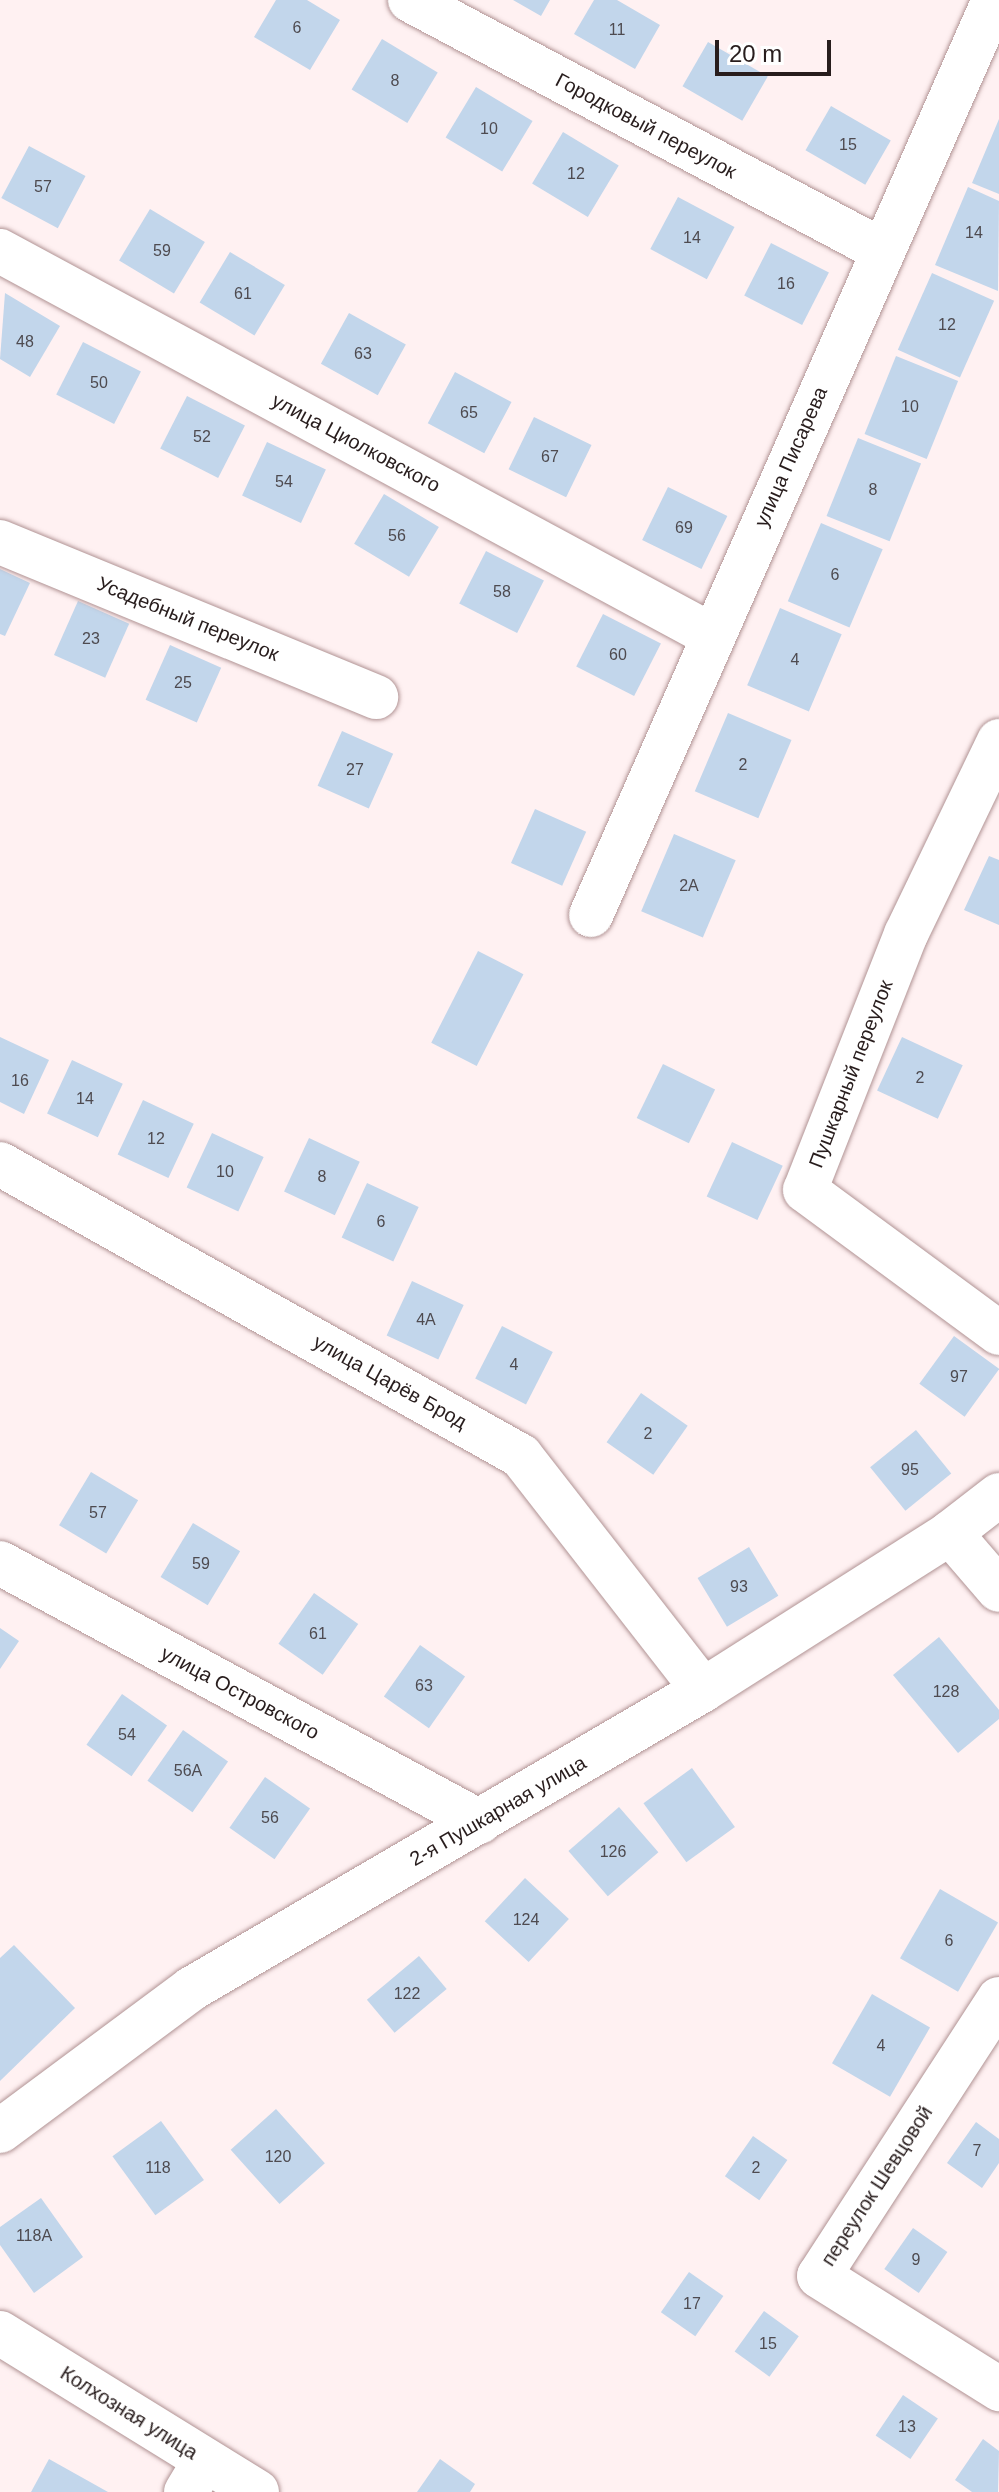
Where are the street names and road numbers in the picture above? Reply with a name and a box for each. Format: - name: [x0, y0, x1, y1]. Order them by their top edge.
- street label: Городковый переулок: [552, 68, 740, 184]
- street label: улица Писарева: [749, 383, 833, 531]
- street label: улица Циолковского: [268, 388, 444, 498]
- street label: Усадебный переулок: [94, 572, 282, 666]
- street label: Пушкарный переулок: [804, 977, 898, 1171]
- street label: улица Царёв Брод: [309, 1330, 471, 1434]
- street label: улица Островского: [157, 1641, 323, 1745]
- street label: 2-я Пушкарная улица: [406, 1751, 590, 1871]
- street label: переулок Шевцовой: [816, 2101, 938, 2271]
- street label: Колхозная улица: [56, 2361, 202, 2465]

